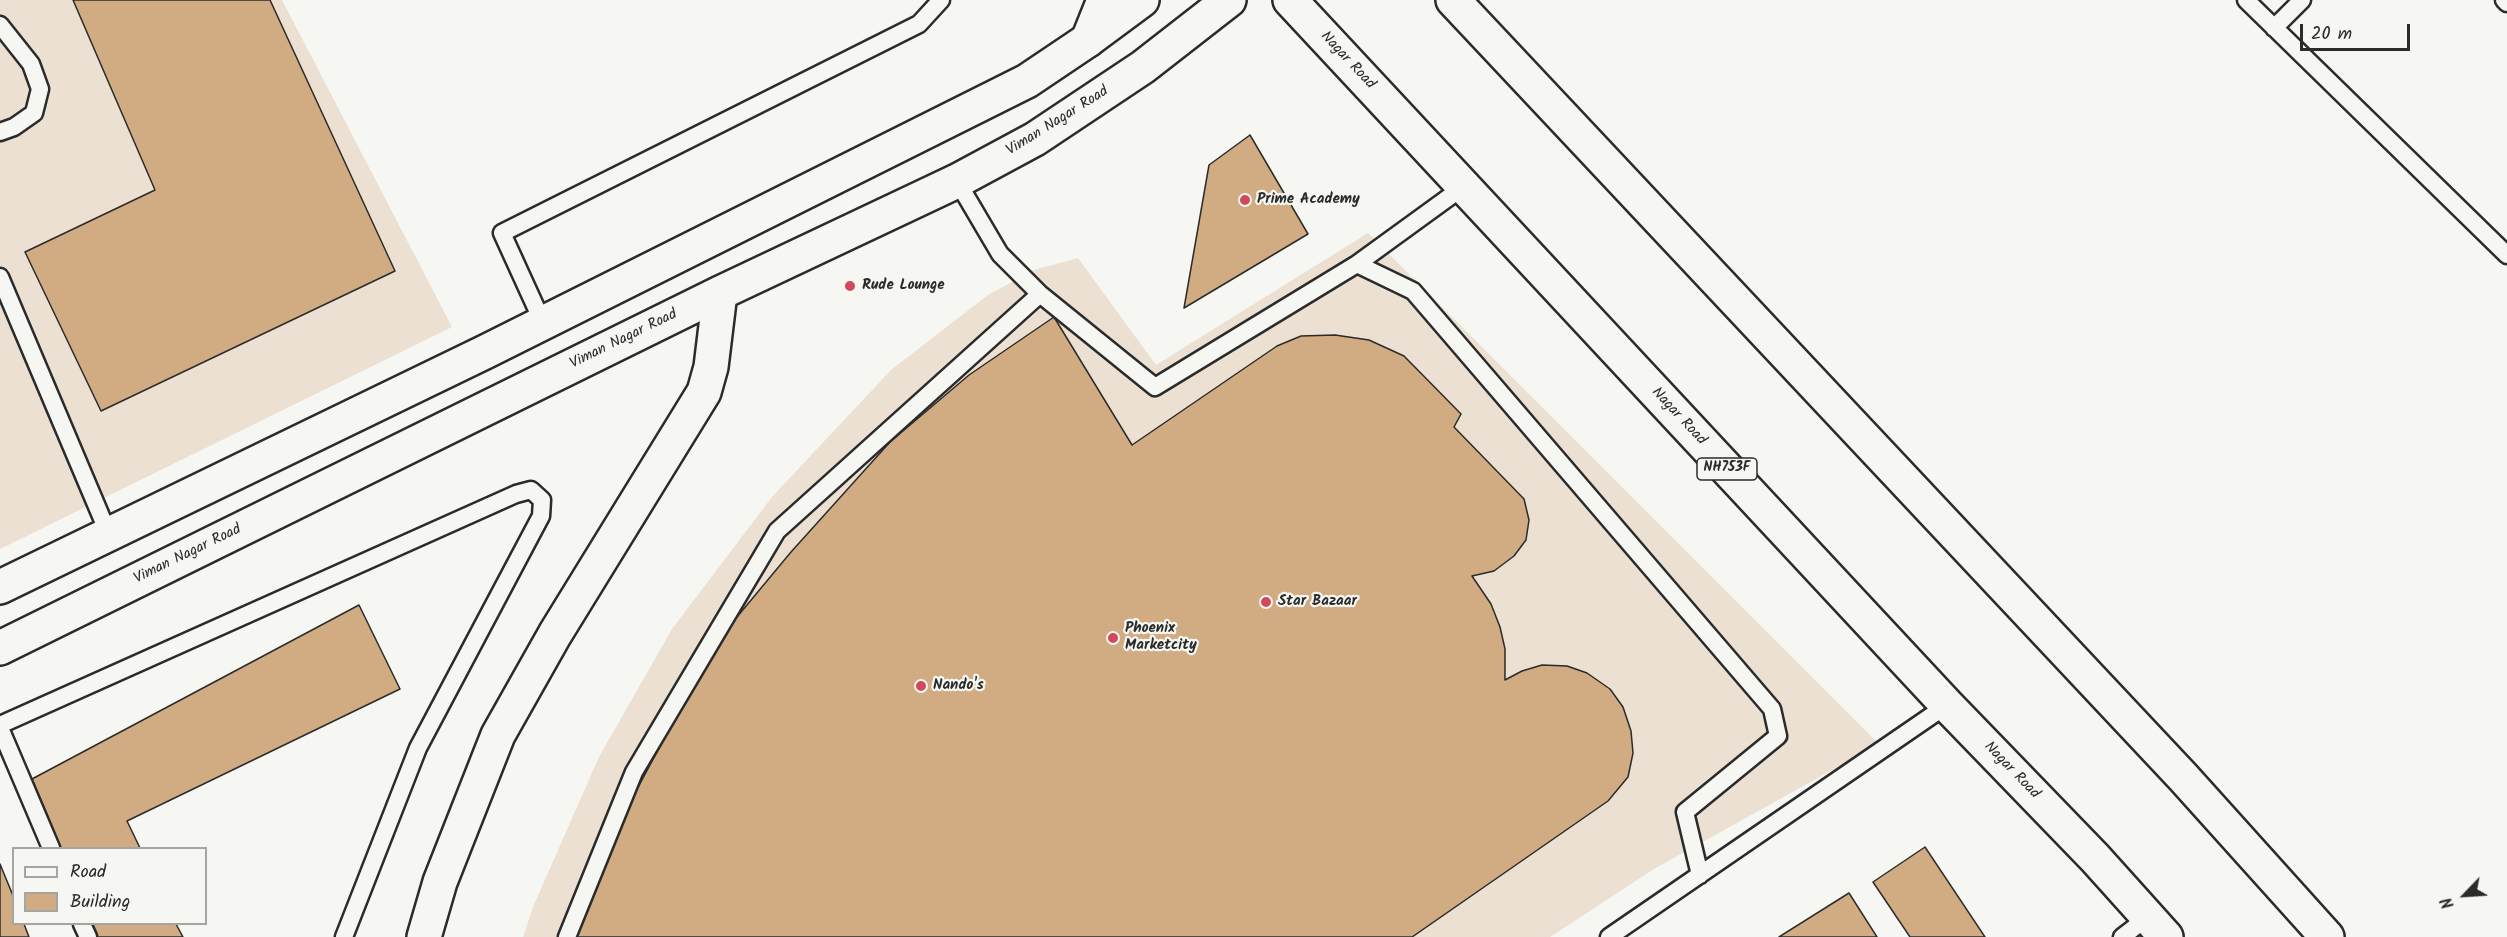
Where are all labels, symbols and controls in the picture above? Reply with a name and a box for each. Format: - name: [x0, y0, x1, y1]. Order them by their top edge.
- scale bar: [2303, 12, 2412, 50]
- text: 20 m: [2311, 20, 2352, 49]
- street label: Nagar Road: [1316, 28, 1378, 94]
- street label: Viman Nagar Road: [1004, 83, 1112, 161]
- place label: Prime Academy: [1257, 191, 1360, 209]
- marker: Prime Academy: [1238, 193, 1252, 207]
- place label: Rude Lounge: [862, 277, 945, 295]
- marker: Rude Lounge: [843, 279, 857, 293]
- street label: Viman Nagar Road: [568, 306, 680, 374]
- street label: Nagar Road: [1647, 384, 1709, 450]
- road number: NH753F: [1697, 458, 1757, 480]
- street label: Viman Nagar Road: [132, 521, 244, 589]
- place label: Star Bazaar: [1278, 593, 1357, 611]
- marker: Star Bazaar: [1259, 595, 1273, 609]
- place label: Phoenix Marketcity: [1125, 620, 1197, 655]
- marker: Phoenix Marketcity: [1106, 631, 1120, 645]
- place label: Nando's: [933, 677, 984, 695]
- marker: Nando's: [914, 679, 928, 693]
- street label: Nagar Road: [1979, 739, 2043, 803]
- legend: [12, 847, 207, 925]
- text: Road: [70, 858, 106, 887]
- north arrow: [2435, 865, 2495, 925]
- text: Building: [70, 888, 130, 917]
- text: N: [2435, 893, 2462, 913]

